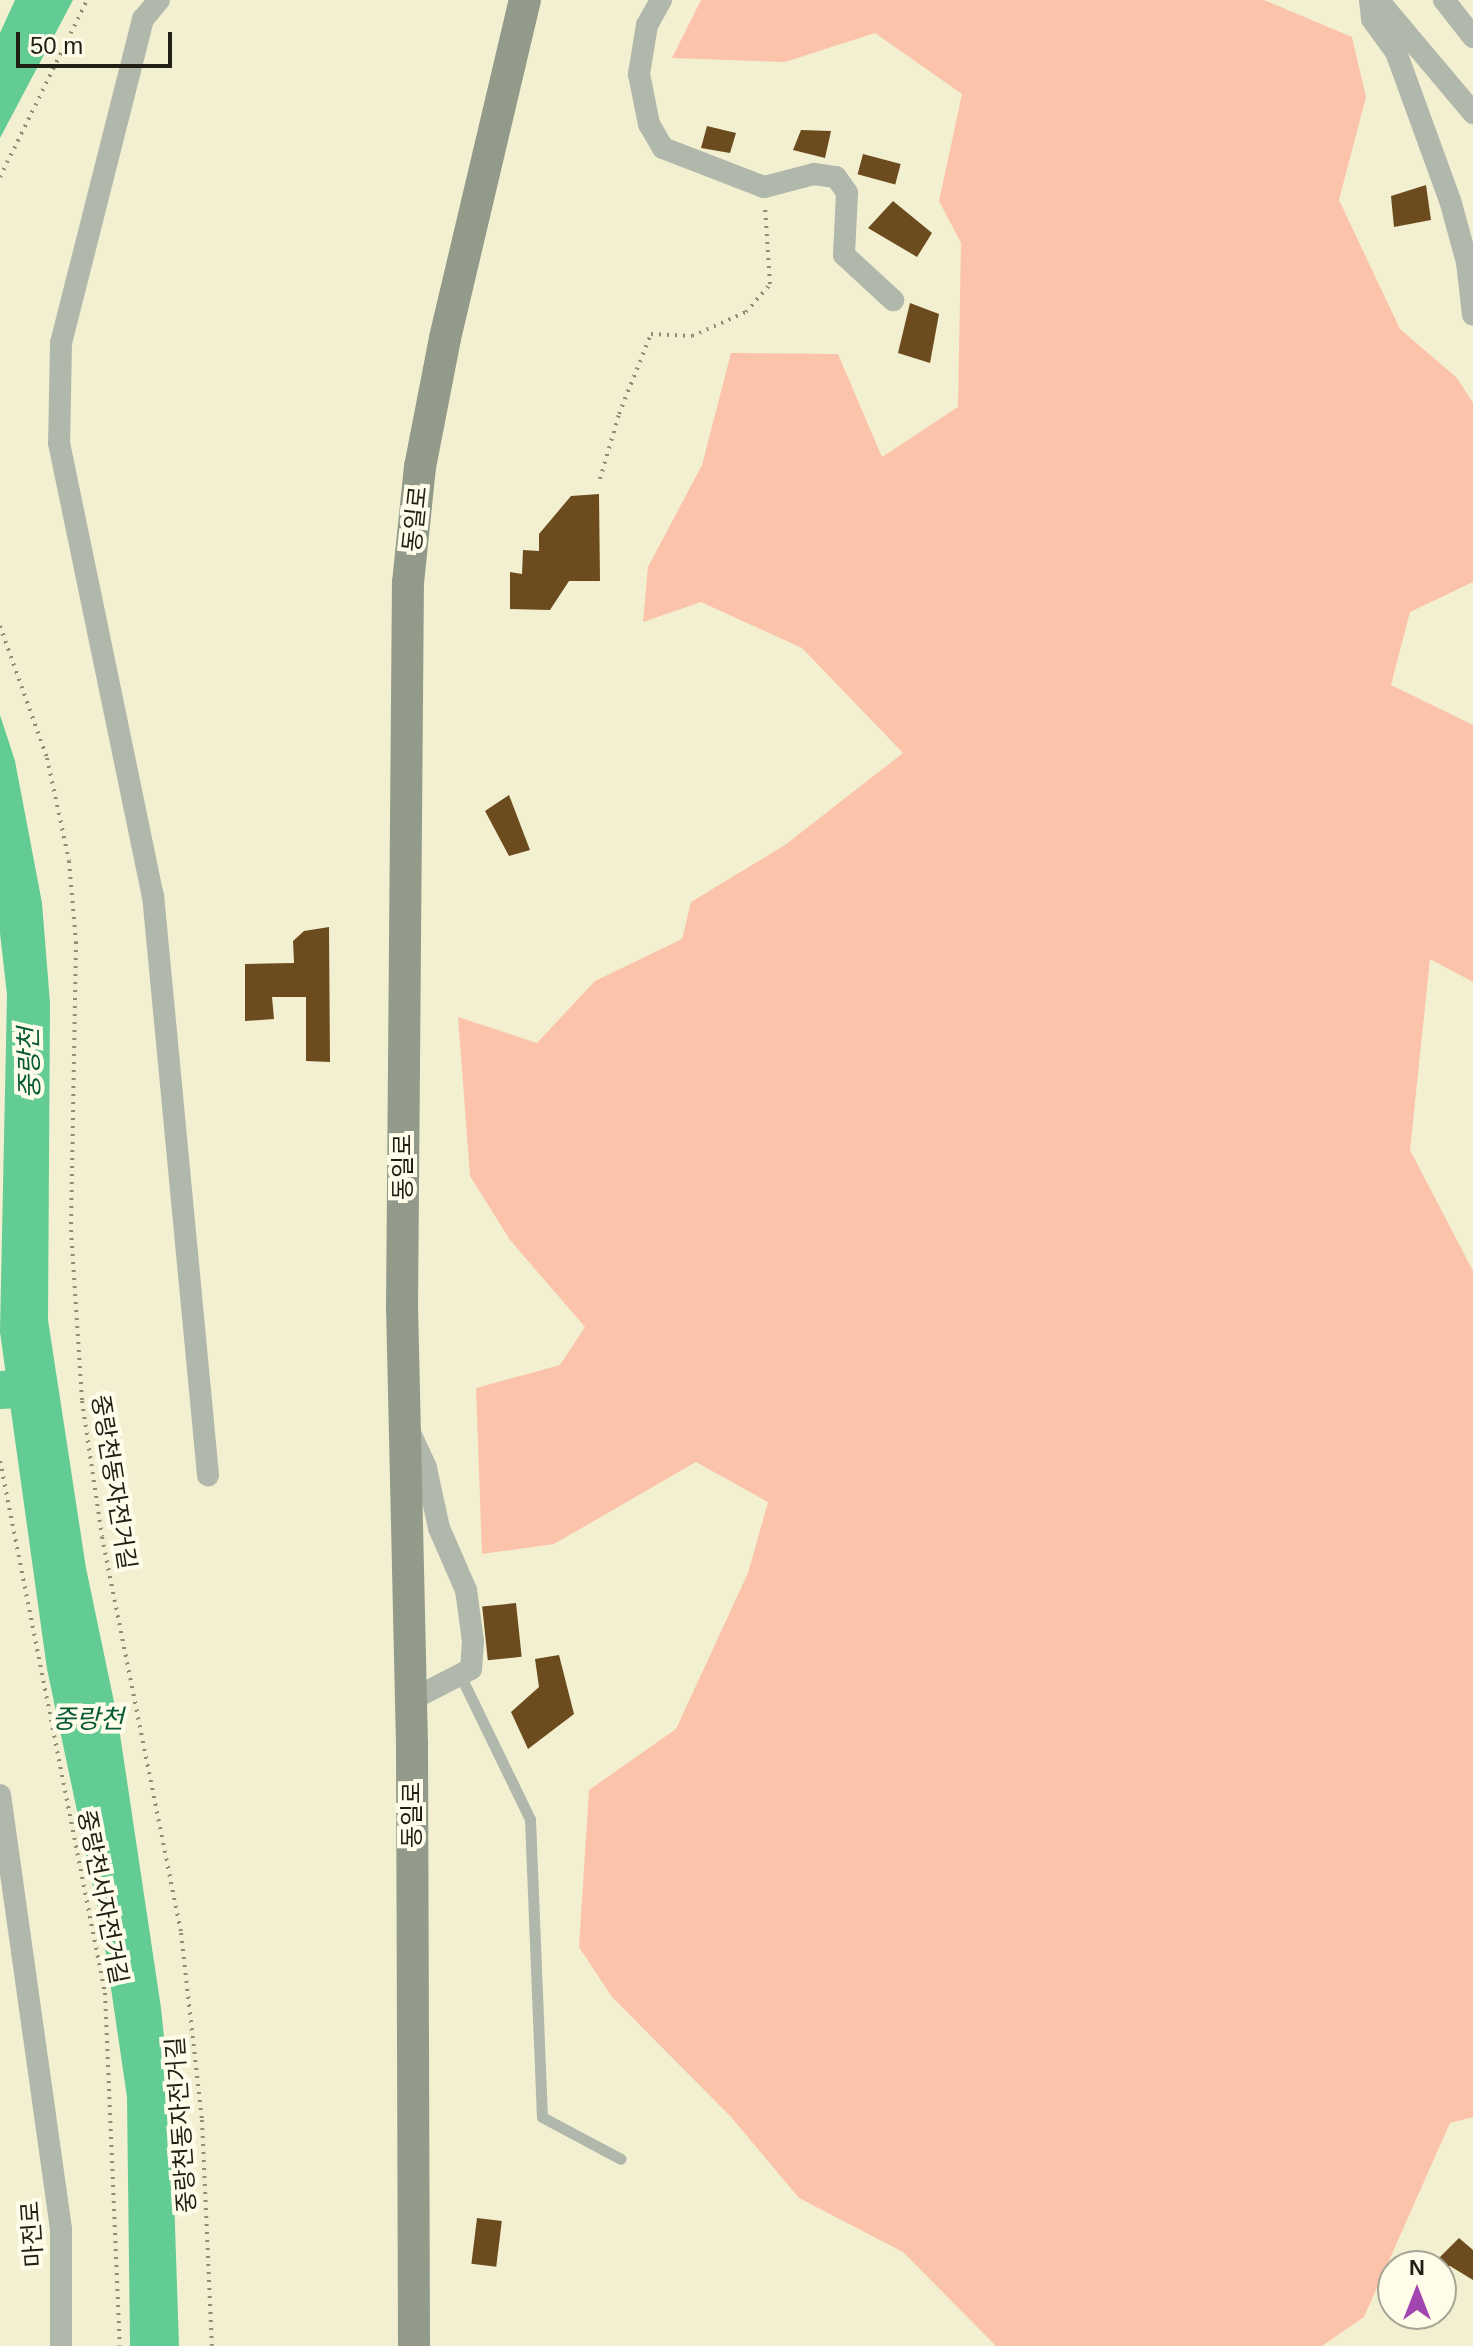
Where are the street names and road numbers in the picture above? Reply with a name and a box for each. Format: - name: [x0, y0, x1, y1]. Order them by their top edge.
- street label: 동일로: [397, 485, 433, 553]
- street label: 동일로: [389, 1134, 417, 1200]
- street label: 중랑천동자전거길: [86, 1393, 142, 1571]
- street label: 동일로: [398, 1782, 426, 1848]
- street label: 중랑천서자전거길: [72, 1808, 134, 1986]
- street label: 중랑천동자전거길: [160, 2036, 202, 2214]
- street label: 마전로: [15, 2200, 49, 2268]

